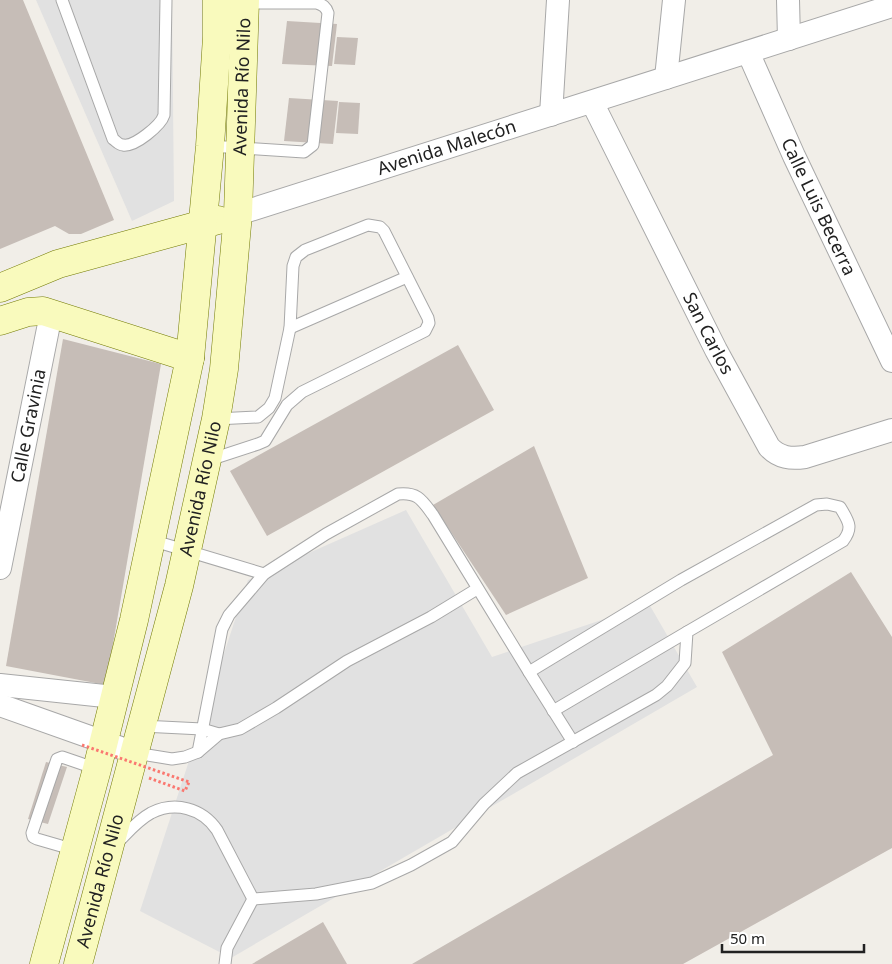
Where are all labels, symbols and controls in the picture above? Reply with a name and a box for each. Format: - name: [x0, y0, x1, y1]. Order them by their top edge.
- street label: Avenida Río Nilo: [227, 17, 255, 156]
- street label: Avenida Malecón: [374, 113, 519, 180]
- street label: Calle Luis Becerra: [776, 134, 862, 279]
- street label: San Carlos: [678, 288, 740, 378]
- street label: Calle Gravinia: [4, 367, 51, 485]
- street label: Avenida Río Nilo: [173, 419, 226, 558]
- street label: Avenida Río Nilo: [70, 811, 129, 950]
- scale bar: [722, 922, 864, 954]
- text: 50 m: [730, 928, 765, 948]

